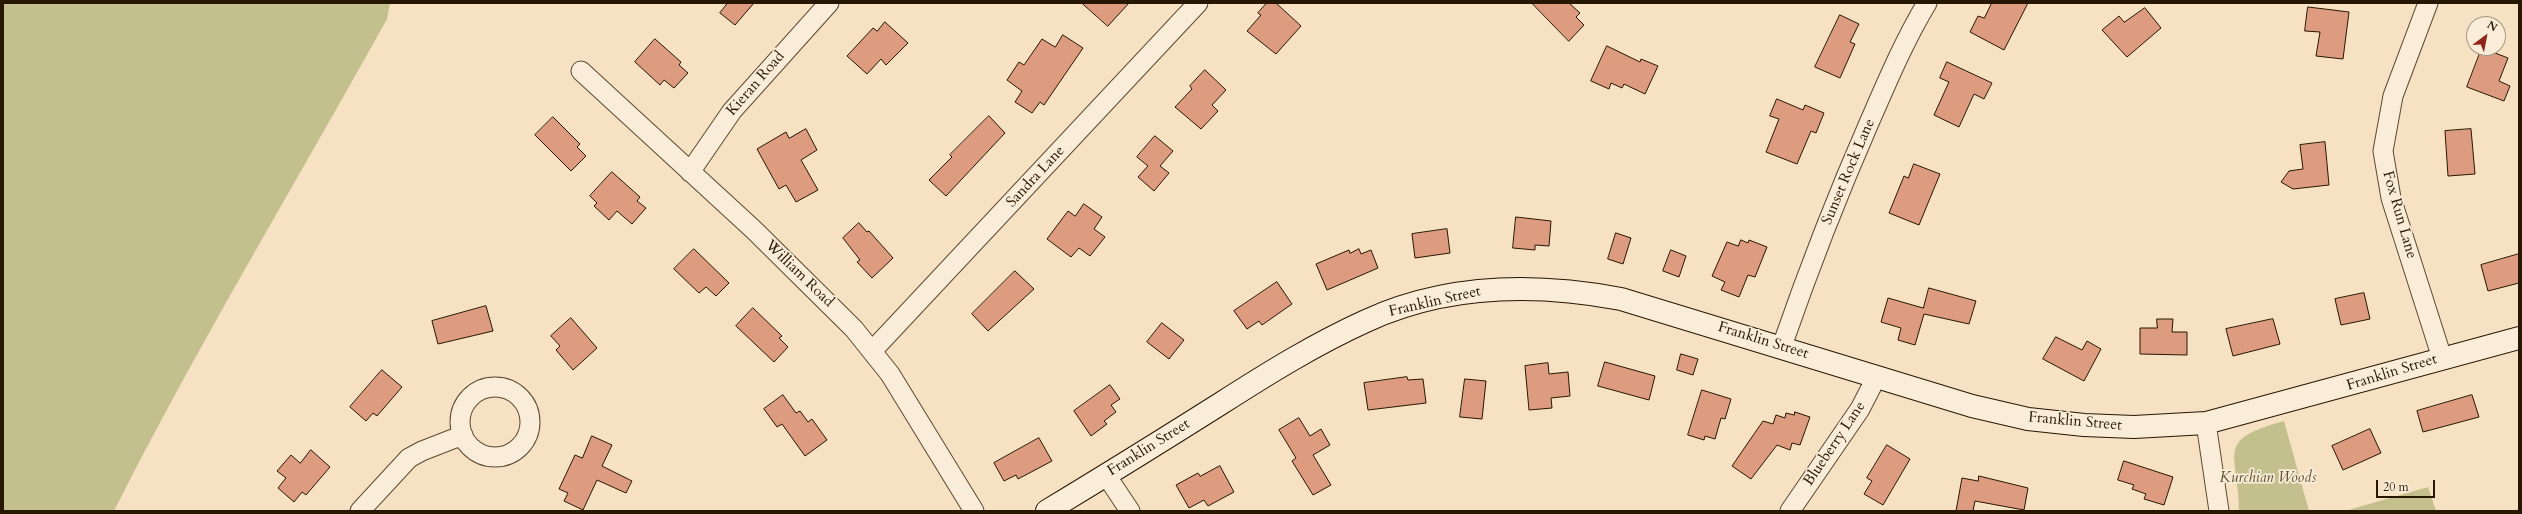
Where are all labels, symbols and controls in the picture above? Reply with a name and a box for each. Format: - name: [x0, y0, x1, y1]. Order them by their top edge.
- north arrow: [2466, 16, 2506, 56]
- text: N: [2484, 17, 2500, 35]
- street label: Kieran Road: [723, 48, 789, 120]
- street label: Sunset Rock Lane: [1819, 116, 1879, 228]
- street label: Sandra Lane: [1003, 143, 1069, 211]
- street label: Fox Run Lane: [2378, 169, 2420, 261]
- street label: William Road: [761, 237, 837, 311]
- street label: Franklin Street: [1387, 283, 1483, 321]
- street label: Franklin Street: [1716, 319, 1810, 363]
- street label: Franklin Street: [2345, 351, 2439, 395]
- street label: Blueberry Lane: [1800, 398, 1870, 490]
- street label: Franklin Street: [2028, 409, 2122, 435]
- street label: Franklin Street: [1104, 416, 1194, 480]
- park label: Kurchian Woods: [2219, 470, 2317, 488]
- scale bar: [2378, 472, 2437, 498]
- text: 20 m: [2383, 479, 2409, 495]

